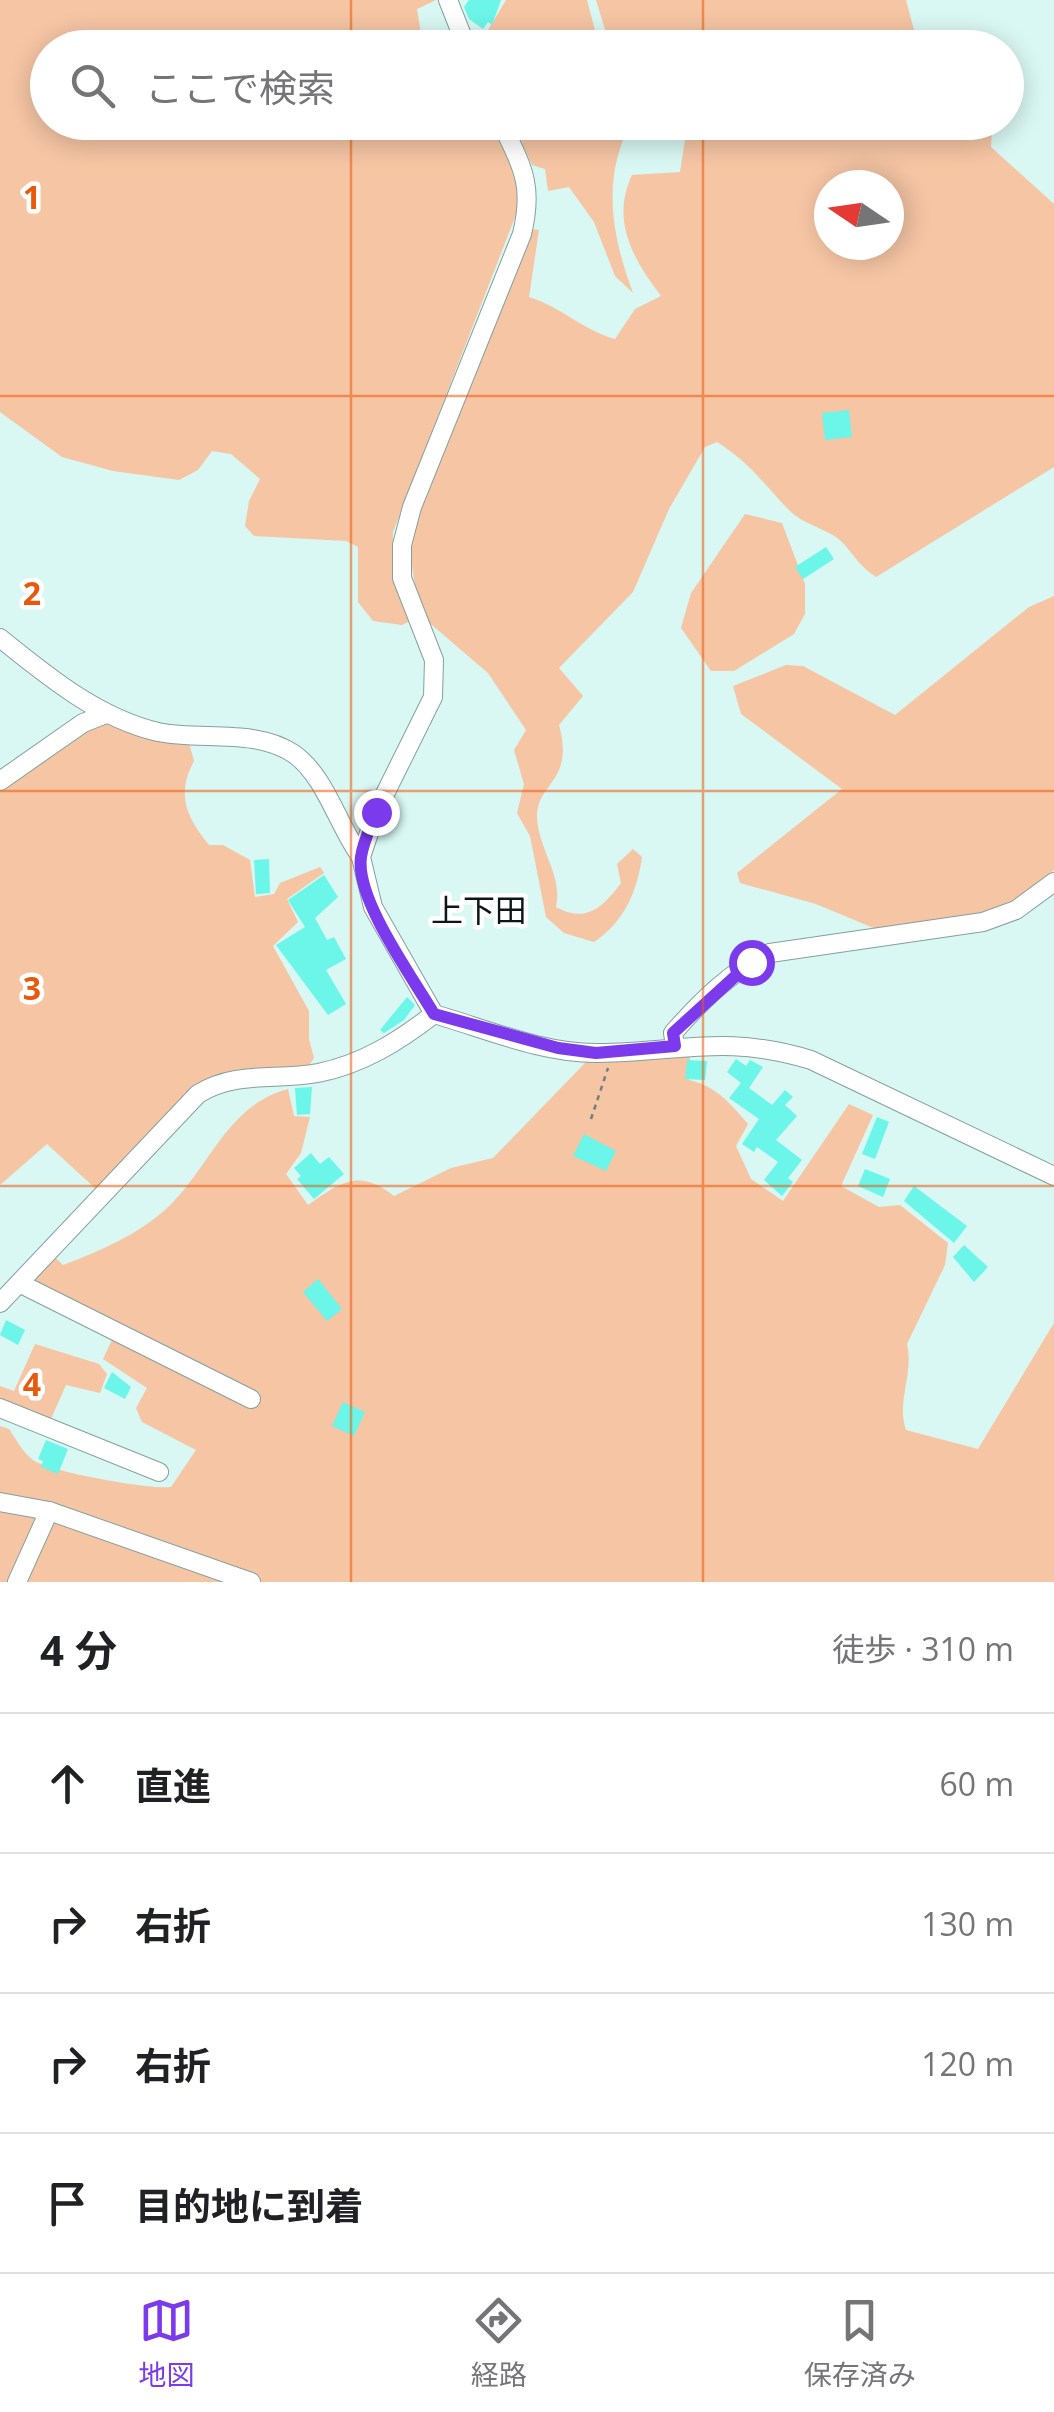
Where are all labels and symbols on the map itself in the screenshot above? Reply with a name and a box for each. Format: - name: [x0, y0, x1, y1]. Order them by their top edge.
- north arrow: [814, 170, 904, 260]
- text: 1: [23, 175, 41, 218]
- text: 2: [23, 571, 41, 614]
- route end: [354, 790, 400, 836]
- district label: 上下田: [431, 888, 527, 931]
- route start: [729, 940, 775, 986]
- text: 3: [23, 966, 41, 1009]
- text: 4: [23, 1362, 41, 1405]

